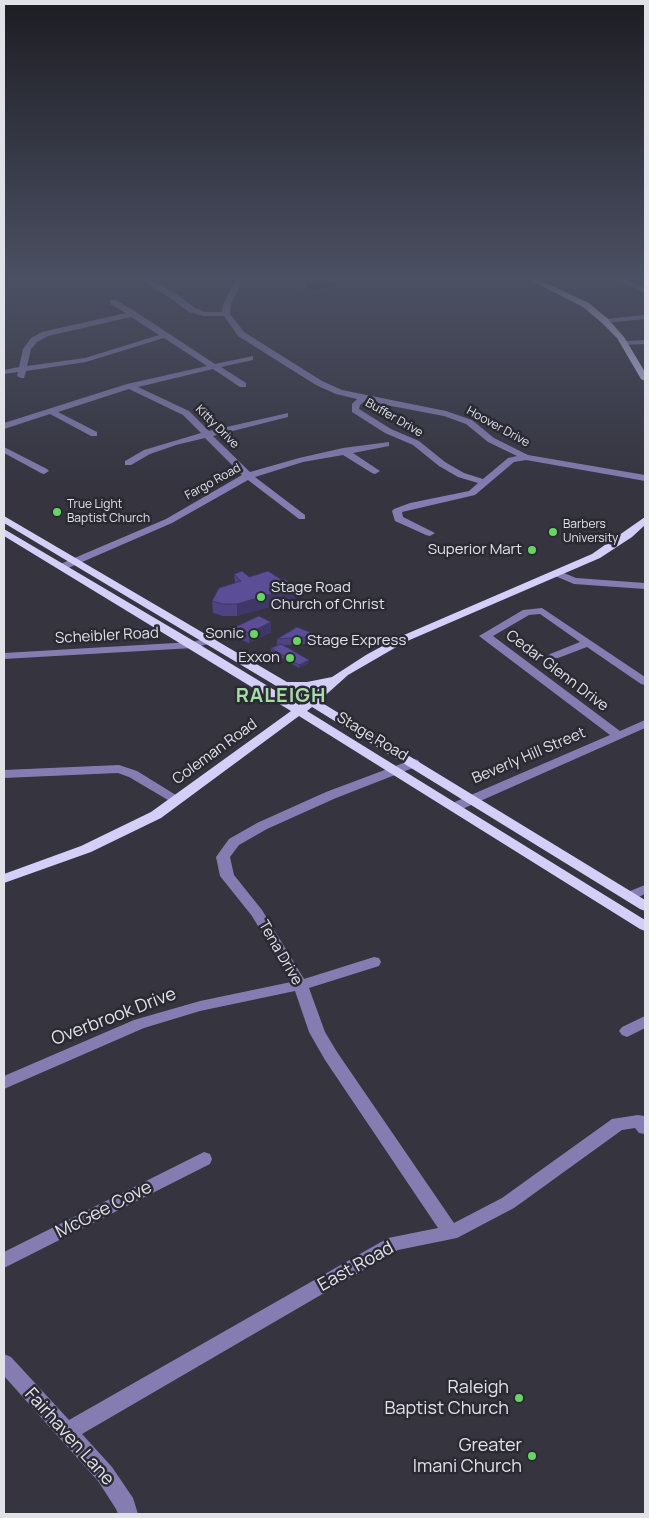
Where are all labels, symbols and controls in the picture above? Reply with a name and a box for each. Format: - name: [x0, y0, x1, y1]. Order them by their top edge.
- street label: Buffer Drive: [363, 396, 425, 440]
- street label: Kitty Drive: [192, 402, 242, 452]
- street label: Hoover Drive: [464, 404, 532, 450]
- street label: Fargo Road: [183, 461, 243, 503]
- place label: True Light Baptist Church: [67, 498, 150, 526]
- marker: True Light Baptist Church: [51, 506, 63, 518]
- place label: Barbers University: [563, 518, 618, 546]
- marker: Barbers University: [547, 526, 559, 538]
- place label: Superior Mart: [428, 541, 522, 559]
- marker: Superior Mart: [526, 544, 538, 556]
- place label: Stage Road Church of Christ: [271, 579, 385, 614]
- marker: Stage Road Church of Christ: [255, 591, 267, 603]
- street label: Scheibler Road: [55, 624, 159, 648]
- place label: Sonic: [205, 625, 244, 643]
- street label: Cedar Glenn Drive: [502, 627, 612, 715]
- marker: Sonic: [248, 628, 260, 640]
- place label: Stage Express: [307, 632, 406, 650]
- marker: Stage Express: [291, 635, 303, 647]
- place label: Exxon: [238, 649, 280, 667]
- marker: Exxon: [284, 652, 296, 664]
- district label: RALEIGH: [235, 684, 327, 708]
- street label: Stage Road: [333, 709, 411, 765]
- street label: Coleman Road: [169, 715, 261, 789]
- street label: Beverly Hill Street: [470, 724, 588, 788]
- street label: Tena Drive: [254, 917, 306, 989]
- street label: Overbrook Drive: [49, 983, 179, 1051]
- street label: McGee Cove: [52, 1177, 156, 1243]
- street label: East Road: [314, 1237, 398, 1297]
- place label: Raleigh Baptist Church: [384, 1377, 509, 1420]
- street label: Fairhaven Lane: [20, 1384, 118, 1490]
- marker: Raleigh Baptist Church: [513, 1392, 525, 1404]
- place label: Greater Imani Church: [413, 1435, 522, 1478]
- marker: Greater Imani Church: [526, 1450, 538, 1462]

